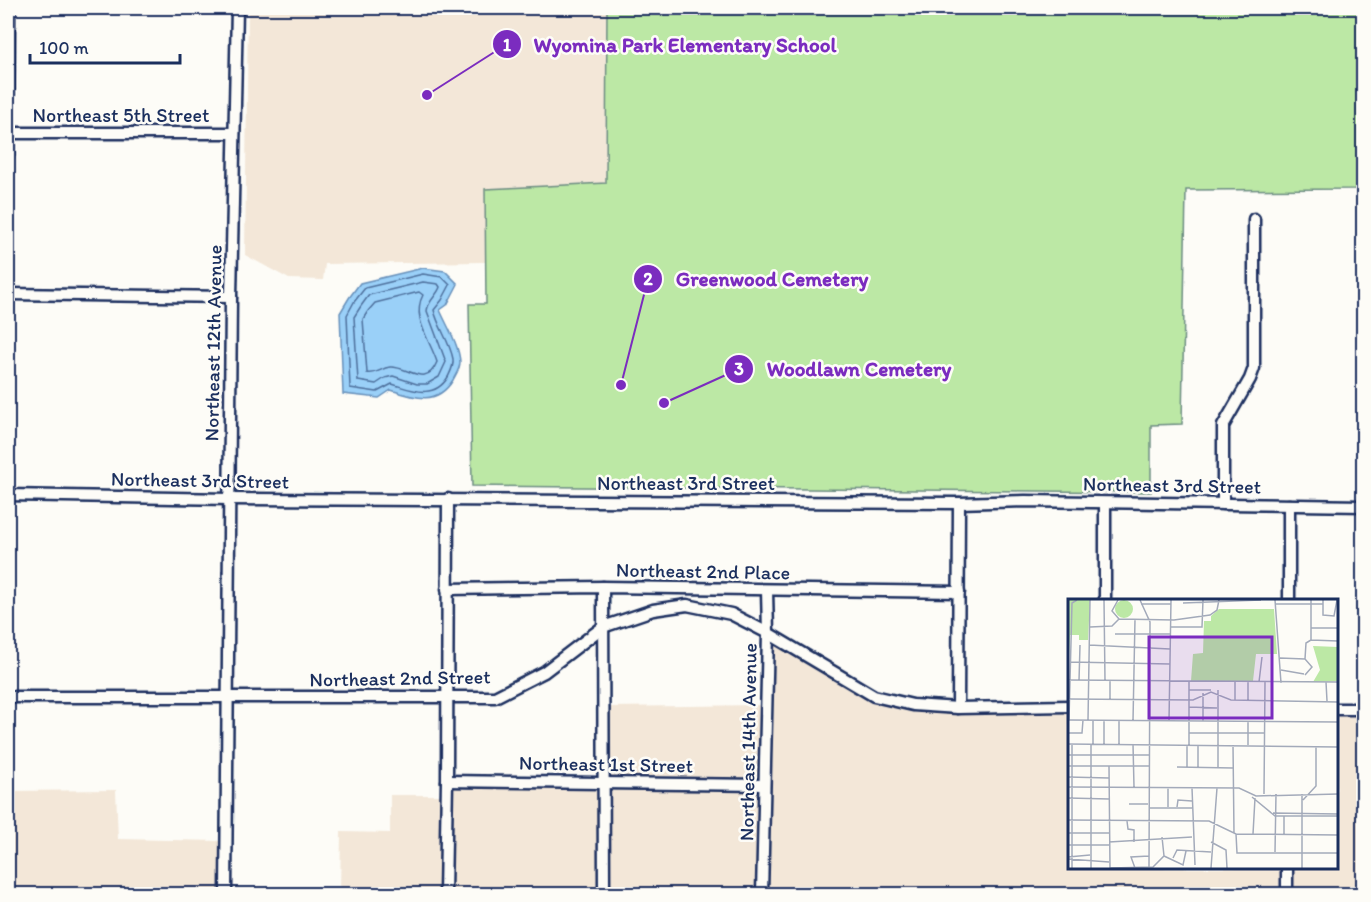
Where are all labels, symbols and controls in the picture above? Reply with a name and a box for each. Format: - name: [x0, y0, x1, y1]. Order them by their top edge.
- callout: Wyomina Park Elementary School: [492, 25, 848, 64]
- scale bar: [30, 27, 180, 65]
- text: Wyomina Park Elementary School: [534, 32, 837, 58]
- text: 1: [503, 34, 512, 56]
- text: 100 m: [39, 37, 89, 59]
- street label: Northeast 5th Street: [32, 103, 210, 127]
- street label: Northeast 12th Avenue: [199, 244, 227, 442]
- callout: Greenwood Cemetery: [633, 259, 881, 298]
- text: Greenwood Cemetery: [676, 266, 868, 292]
- text: 2: [643, 268, 653, 290]
- callout: Woodlawn Cemetery: [724, 349, 963, 388]
- text: Woodlawn Cemetery: [767, 356, 951, 382]
- text: 3: [734, 358, 744, 380]
- street label: Northeast 3rd Street: [111, 466, 289, 494]
- street label: Northeast 3rd Street: [597, 471, 775, 495]
- street label: Northeast 3rd Street: [1083, 471, 1261, 499]
- street label: Northeast 2nd Place: [616, 557, 790, 585]
- inset map: [1068, 599, 1338, 869]
- street label: Northeast 14th Avenue: [734, 643, 762, 841]
- street label: Northeast 2nd Street: [309, 664, 491, 692]
- street label: Northeast 1st Street: [519, 750, 693, 778]

